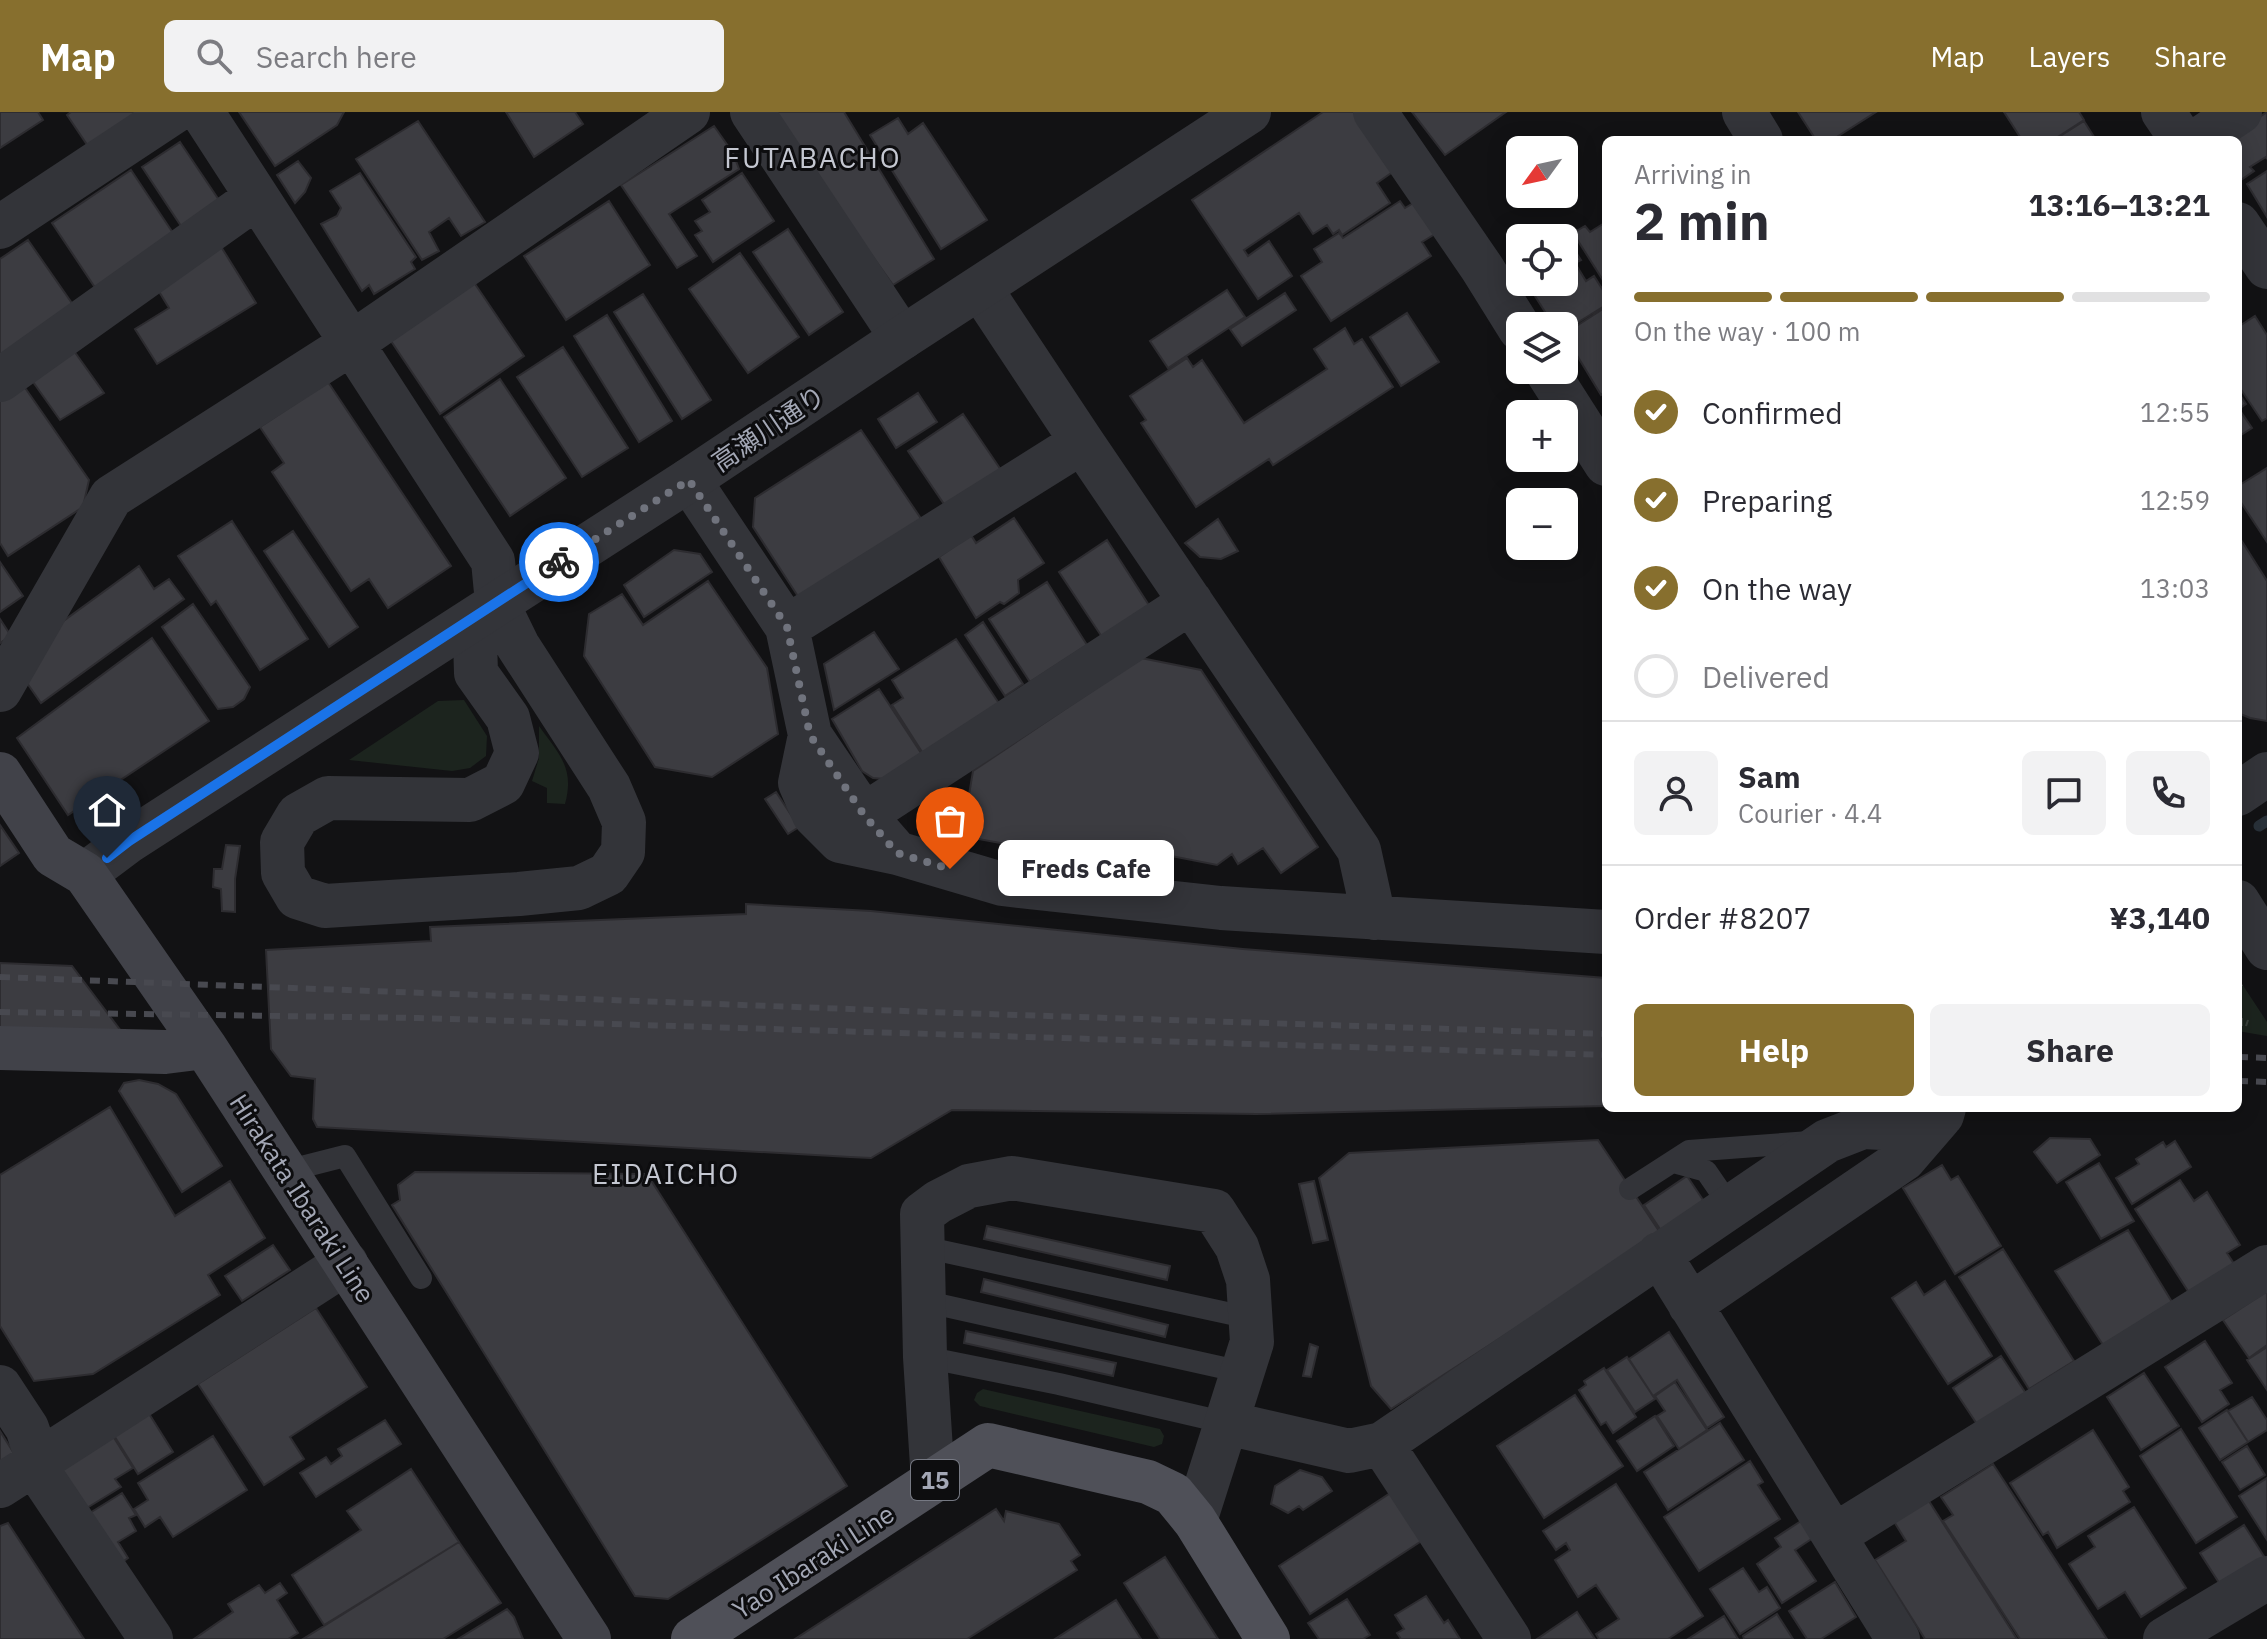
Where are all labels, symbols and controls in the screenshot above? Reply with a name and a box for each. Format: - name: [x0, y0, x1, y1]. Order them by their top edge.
- search box: [164, 20, 724, 92]
- text: Map: [40, 32, 116, 81]
- icon: search: [192, 34, 236, 78]
- text: Search here: [256, 37, 417, 76]
- text: Map: [1930, 38, 1984, 75]
- text: Layers: [2028, 38, 2110, 75]
- text: Share: [2154, 38, 2227, 75]
- north arrow: [1506, 136, 1578, 208]
- map controls: [1506, 136, 1578, 560]
- district label: FUTABACHO: [724, 139, 902, 176]
- text: Arriving in: [1634, 157, 1751, 191]
- text: 13:16–13:21: [2029, 185, 2210, 224]
- text: 2 min: [1634, 187, 1770, 254]
- button: locate: [1506, 224, 1578, 296]
- button: layers: [1506, 312, 1578, 384]
- text: On the way · 100 m: [1634, 314, 1860, 348]
- street label: 高瀬川通り: [705, 378, 831, 478]
- icon: check: [1634, 390, 1678, 434]
- text: Confirmed: [1702, 393, 1843, 432]
- text: 12:55: [2140, 395, 2210, 429]
- button: +: [1506, 400, 1578, 472]
- icon: check: [1634, 478, 1678, 522]
- text: Preparing: [1702, 481, 1832, 520]
- text: 12:59: [2140, 483, 2210, 517]
- button: −: [1506, 488, 1578, 560]
- courier: [519, 522, 599, 602]
- icon: bike: [537, 540, 581, 584]
- icon: check: [1634, 566, 1678, 610]
- text: On the way: [1702, 569, 1852, 608]
- text: 13:03: [2140, 571, 2210, 605]
- text: Delivered: [1702, 657, 1830, 696]
- button: person: [1634, 751, 1718, 835]
- button: chat: [2022, 751, 2106, 835]
- button: phone: [2126, 751, 2210, 835]
- text: Sam: [1738, 757, 1801, 796]
- pin: [73, 776, 141, 858]
- pin: [916, 787, 984, 869]
- icon: home: [85, 788, 129, 832]
- text: Courier · 4.4: [1738, 796, 1882, 830]
- icon: bag: [928, 799, 972, 843]
- callout: Freds Cafe: [998, 841, 1174, 897]
- text: Freds Cafe: [1021, 851, 1151, 885]
- text: Order #8207: [1634, 898, 1811, 937]
- text: ¥3,140: [2109, 898, 2210, 937]
- button: Help: [1634, 1004, 1914, 1096]
- button: Share: [1930, 1004, 2210, 1096]
- street label: Hirakata Ibaraki Line: [223, 1087, 383, 1309]
- district label: EIDAICHO: [592, 1155, 740, 1192]
- road number: 15: [911, 1460, 959, 1500]
- street label: Yao Ibaraki Line: [726, 1496, 900, 1626]

